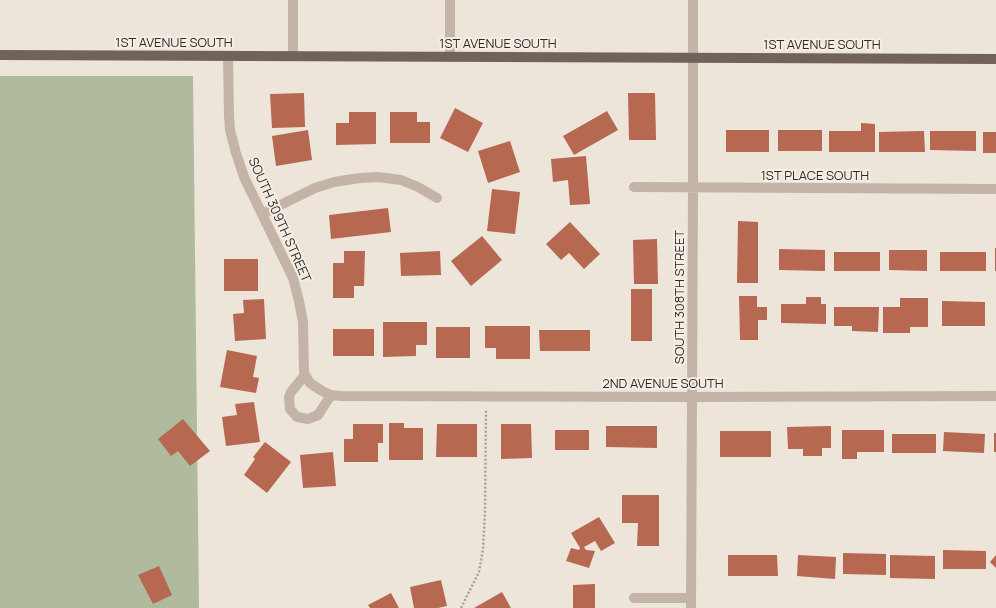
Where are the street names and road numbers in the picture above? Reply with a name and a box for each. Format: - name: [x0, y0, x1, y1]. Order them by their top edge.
- street label: 1ST AVENUE SOUTH: [115, 35, 233, 51]
- street label: 1ST AVENUE SOUTH: [439, 36, 557, 52]
- street label: 1ST AVENUE SOUTH: [763, 37, 881, 53]
- street label: SOUTH 309TH STREET: [244, 155, 314, 285]
- street label: 1ST PLACE SOUTH: [761, 168, 869, 184]
- street label: SOUTH 308TH STREET: [672, 230, 688, 364]
- street label: 2ND AVENUE SOUTH: [602, 376, 724, 392]

